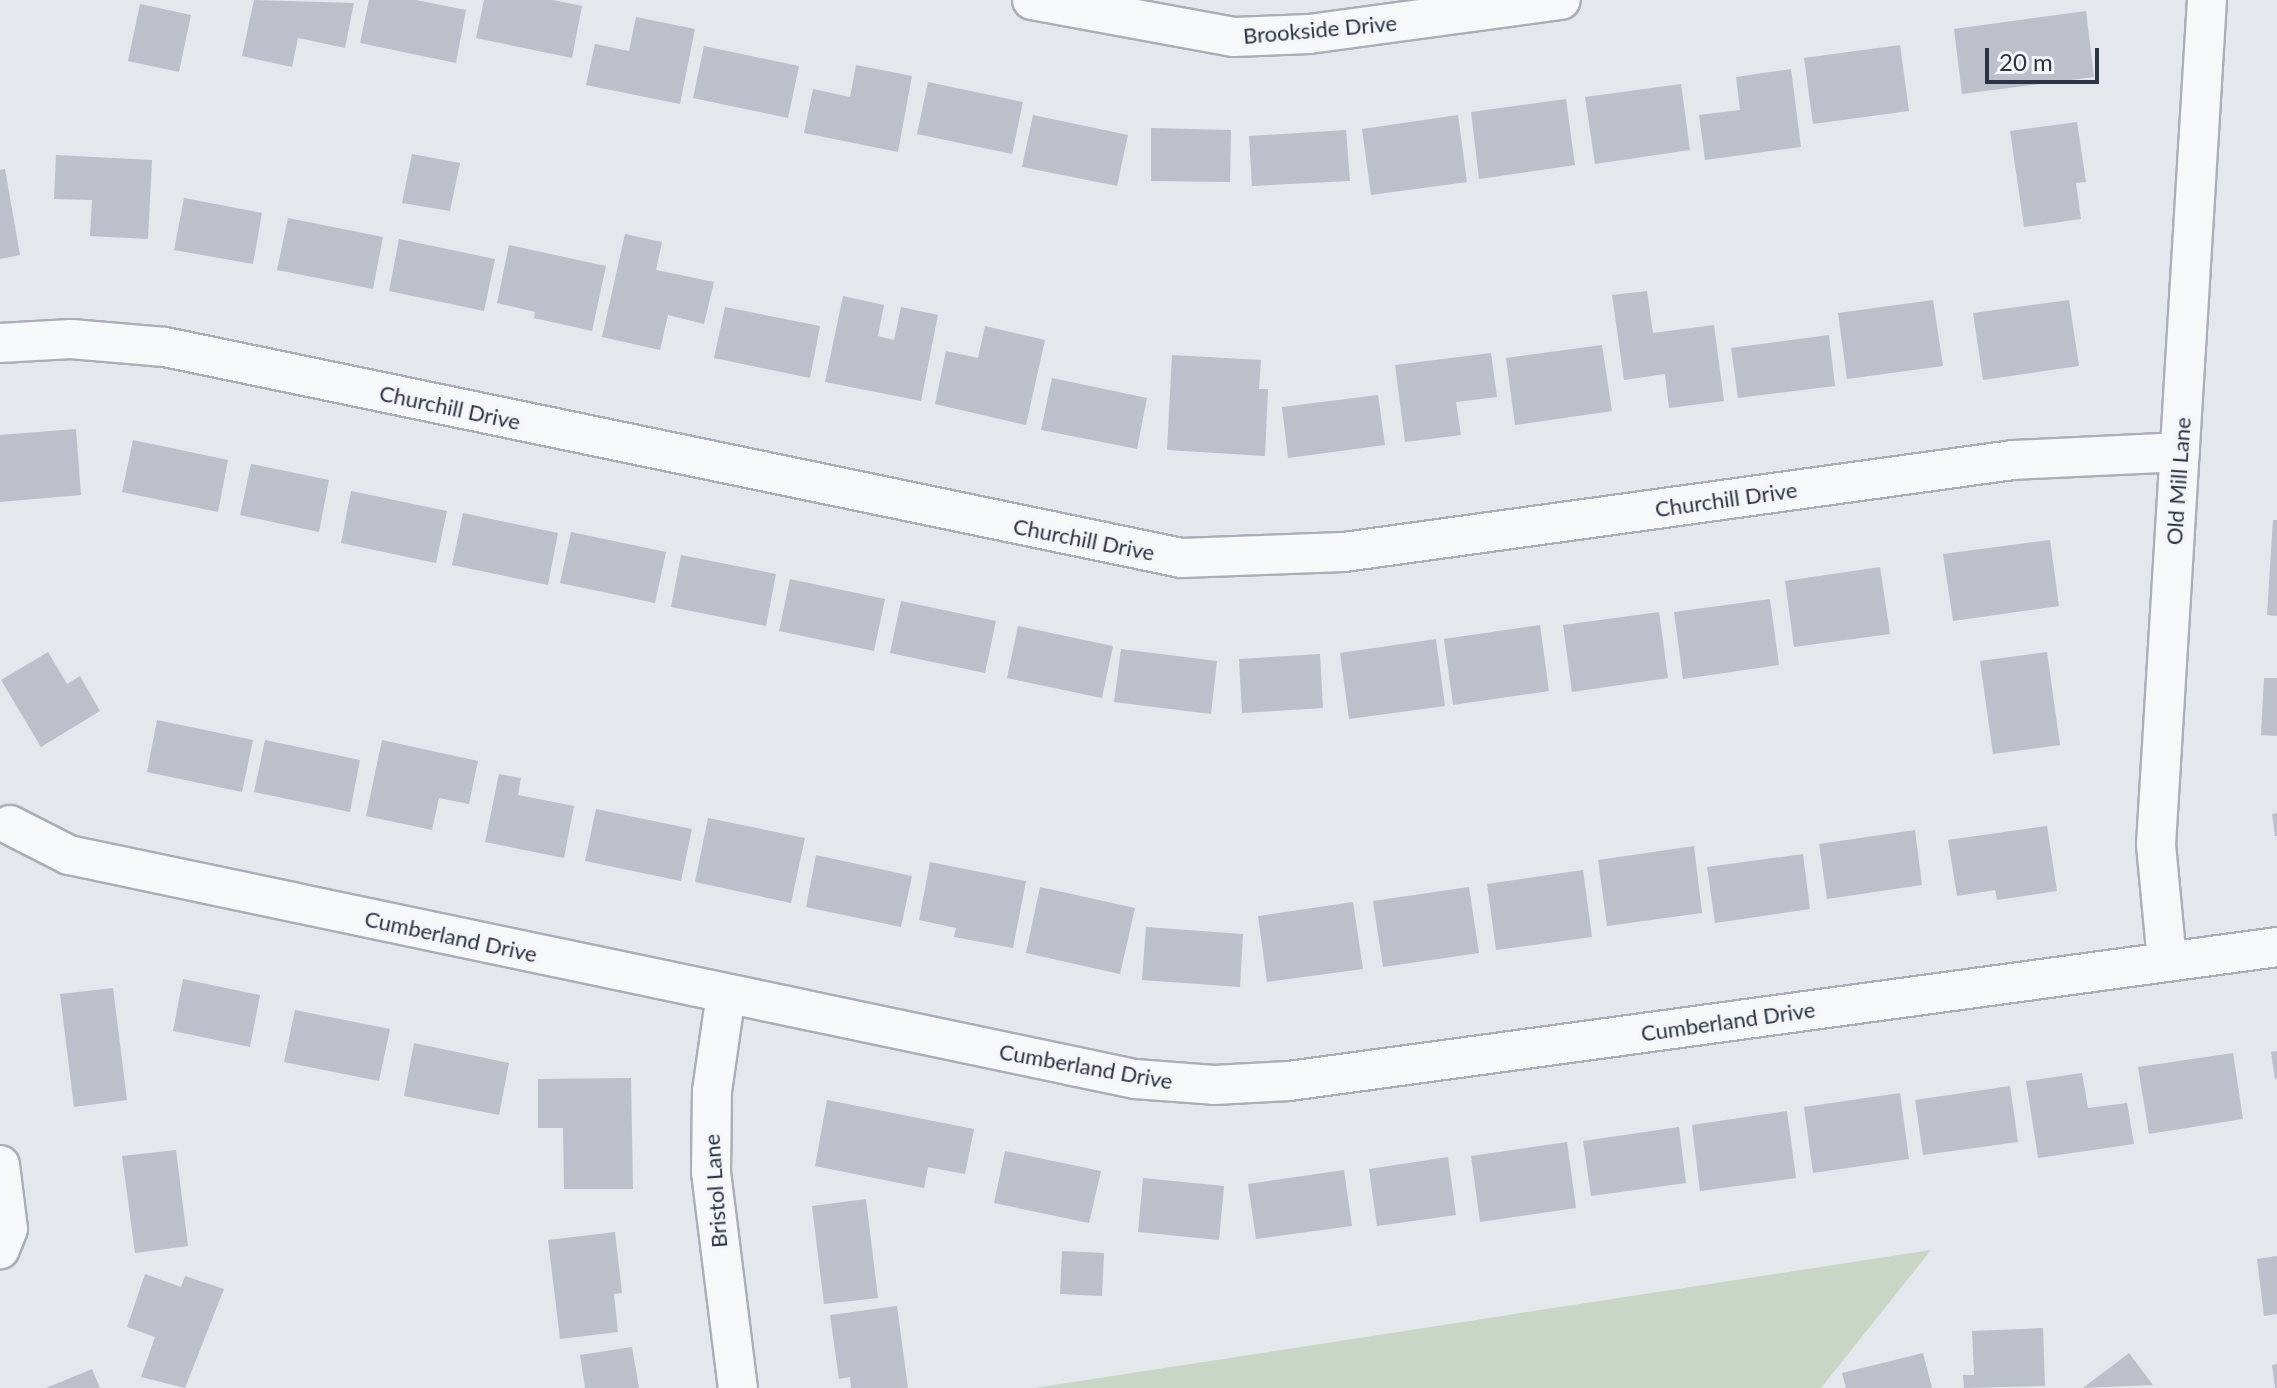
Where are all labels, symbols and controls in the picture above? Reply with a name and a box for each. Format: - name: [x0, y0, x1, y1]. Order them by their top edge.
- street label: Brookside Drive: [1242, 9, 1398, 49]
- scale bar: [1989, 32, 2103, 82]
- text: 20 m: [1999, 47, 2053, 76]
- street label: Churchill Drive: [377, 379, 523, 435]
- street label: Old Mill Lane: [2160, 416, 2196, 546]
- street label: Churchill Drive: [1653, 476, 1799, 522]
- street label: Churchill Drive: [1011, 512, 1157, 566]
- street label: Cumberland Drive: [362, 905, 540, 967]
- street label: Cumberland Drive: [1639, 996, 1817, 1046]
- street label: Cumberland Drive: [997, 1038, 1175, 1094]
- street label: Bristol Lane: [698, 1133, 732, 1249]

